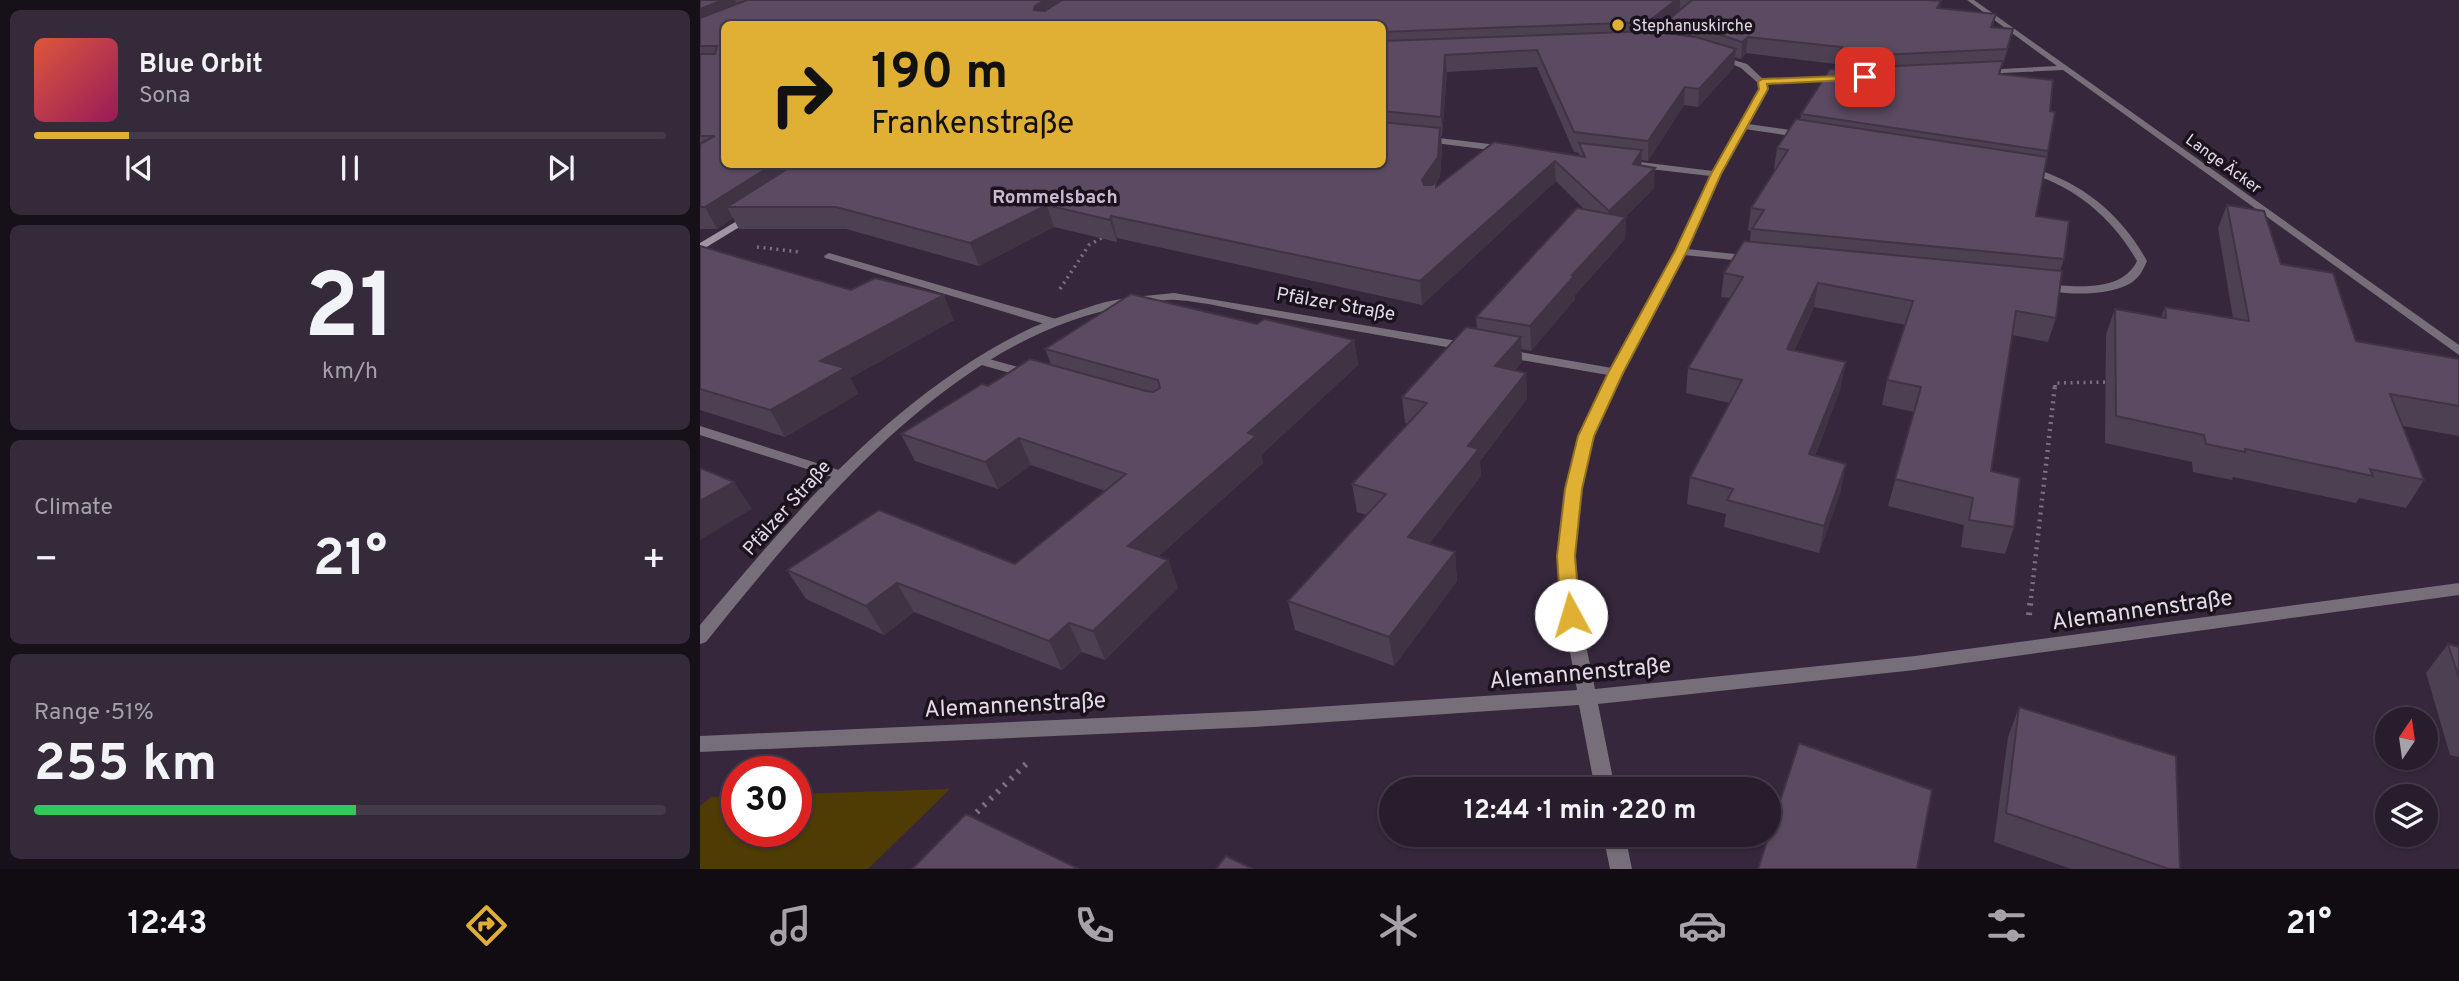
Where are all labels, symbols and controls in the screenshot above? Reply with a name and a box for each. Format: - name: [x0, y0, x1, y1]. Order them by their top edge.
- marker: Stephanuskirche: [1610, 17, 1626, 33]
- place label: Stephanuskirche: [1632, 17, 1753, 37]
- text: 190 m: [871, 44, 1008, 106]
- pin: [1835, 47, 1895, 107]
- text: Blue Orbit: [139, 49, 263, 82]
- icon: right: [756, 49, 847, 140]
- icon: arrive: [1846, 58, 1884, 96]
- text: Sona: [139, 82, 190, 111]
- text: Frankenstraße: [871, 105, 1074, 145]
- street label: Lange Äcker: [2181, 130, 2265, 199]
- icon: previous: [120, 149, 158, 187]
- icon: pause: [331, 149, 369, 187]
- icon: next: [542, 149, 580, 187]
- district label: Rommelsbach: [992, 186, 1118, 210]
- text: 21: [304, 255, 396, 370]
- street label: Pfälzer Straße: [1274, 283, 1397, 327]
- text: km/h: [322, 358, 378, 387]
- street label: Pfälzer Straße: [738, 456, 837, 561]
- text: Climate: [34, 494, 113, 523]
- text: 21°: [313, 528, 387, 594]
- text: −: [34, 537, 59, 586]
- text: +: [641, 537, 666, 586]
- position arrow: [1534, 578, 1608, 652]
- street label: Alemannenstraße: [2050, 584, 2235, 639]
- street label: Alemannenstraße: [1488, 652, 1672, 697]
- street label: Alemannenstraße: [923, 687, 1107, 726]
- text: Range · 51%: [34, 699, 154, 728]
- north arrow: [2375, 707, 2438, 770]
- map controls: [2375, 707, 2438, 847]
- text: 255 km: [34, 733, 217, 799]
- speed limit sign: 30: [721, 756, 812, 847]
- button: layers: [2375, 784, 2438, 847]
- text: 12:44 · 1 min · 220 m: [1464, 795, 1696, 828]
- icon: directions: [462, 901, 511, 950]
- icon: music: [766, 901, 815, 950]
- icon: phone: [1070, 901, 1119, 950]
- icon: climate: [1374, 901, 1423, 950]
- icon: car: [1678, 901, 1727, 950]
- icon: filters: [1982, 901, 2031, 950]
- text: 12:43: [127, 905, 207, 945]
- text: 21°: [2286, 905, 2331, 945]

